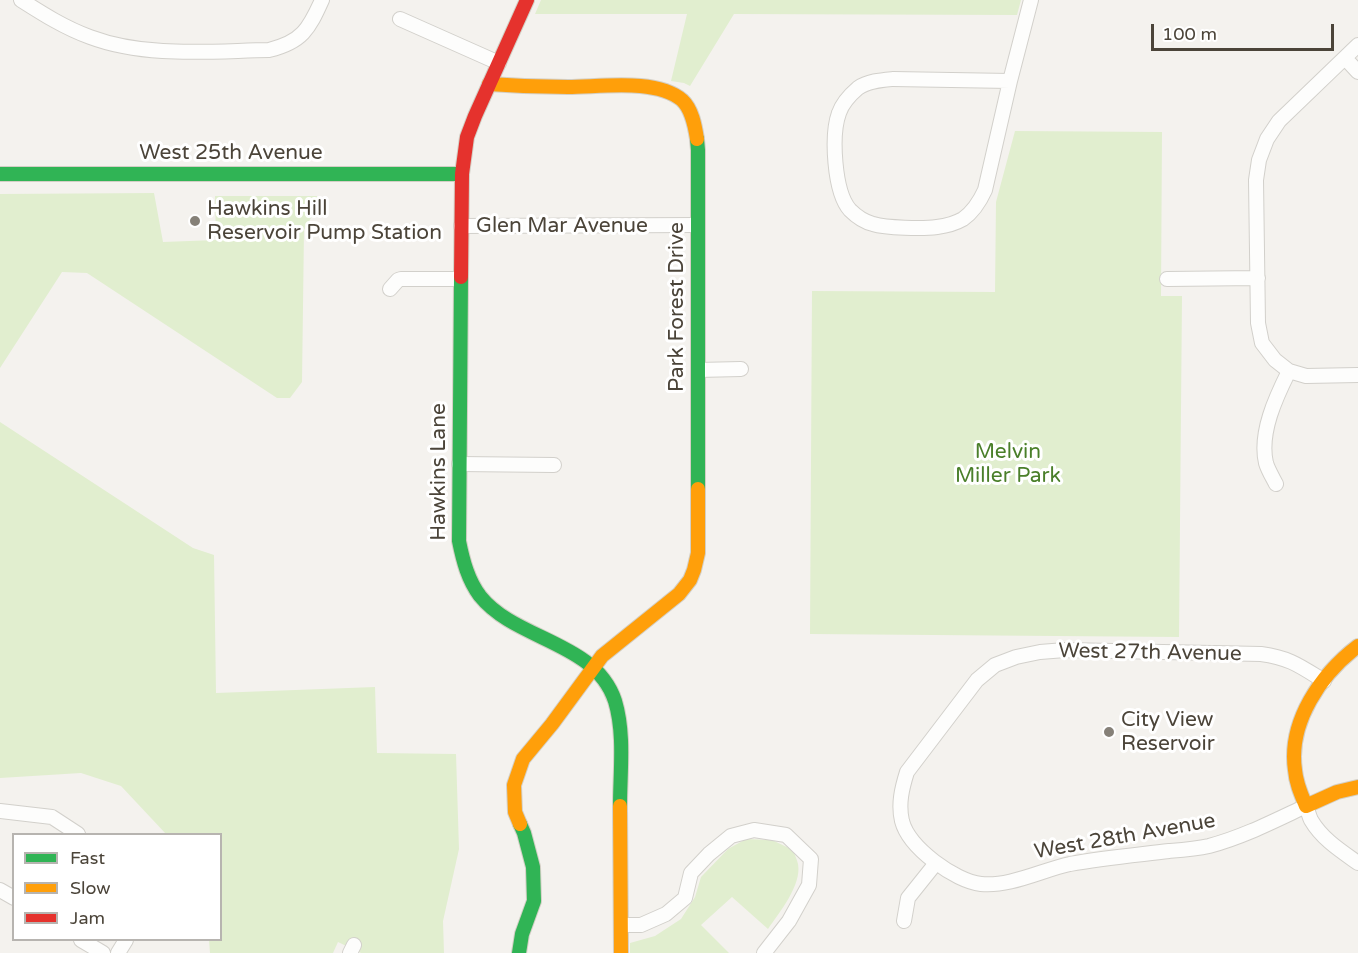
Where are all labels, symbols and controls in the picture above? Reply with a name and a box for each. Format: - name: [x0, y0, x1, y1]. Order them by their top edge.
- scale bar: [1154, 12, 1337, 50]
- text: 100 m: [1162, 23, 1217, 45]
- street label: West 25th Avenue: [139, 140, 323, 166]
- place label: Hawkins Hill Reservoir Pump Station: [207, 196, 442, 246]
- street label: Glen Mar Avenue: [476, 213, 648, 239]
- marker: Hawkins Hill Reservoir Pump Station: [188, 214, 202, 228]
- street label: Park Forest Drive: [664, 222, 690, 392]
- street label: Hawkins Lane: [426, 403, 452, 541]
- park label: Melvin Miller Park: [955, 439, 1061, 489]
- street label: West 27th Avenue: [1058, 639, 1242, 667]
- place label: City View Reservoir: [1121, 707, 1215, 757]
- marker: City View Reservoir: [1102, 725, 1116, 739]
- street label: West 28th Avenue: [1032, 809, 1218, 865]
- legend: [12, 833, 222, 941]
- text: Fast: [70, 847, 105, 869]
- text: Slow: [70, 877, 111, 899]
- text: Jam: [70, 907, 105, 929]

